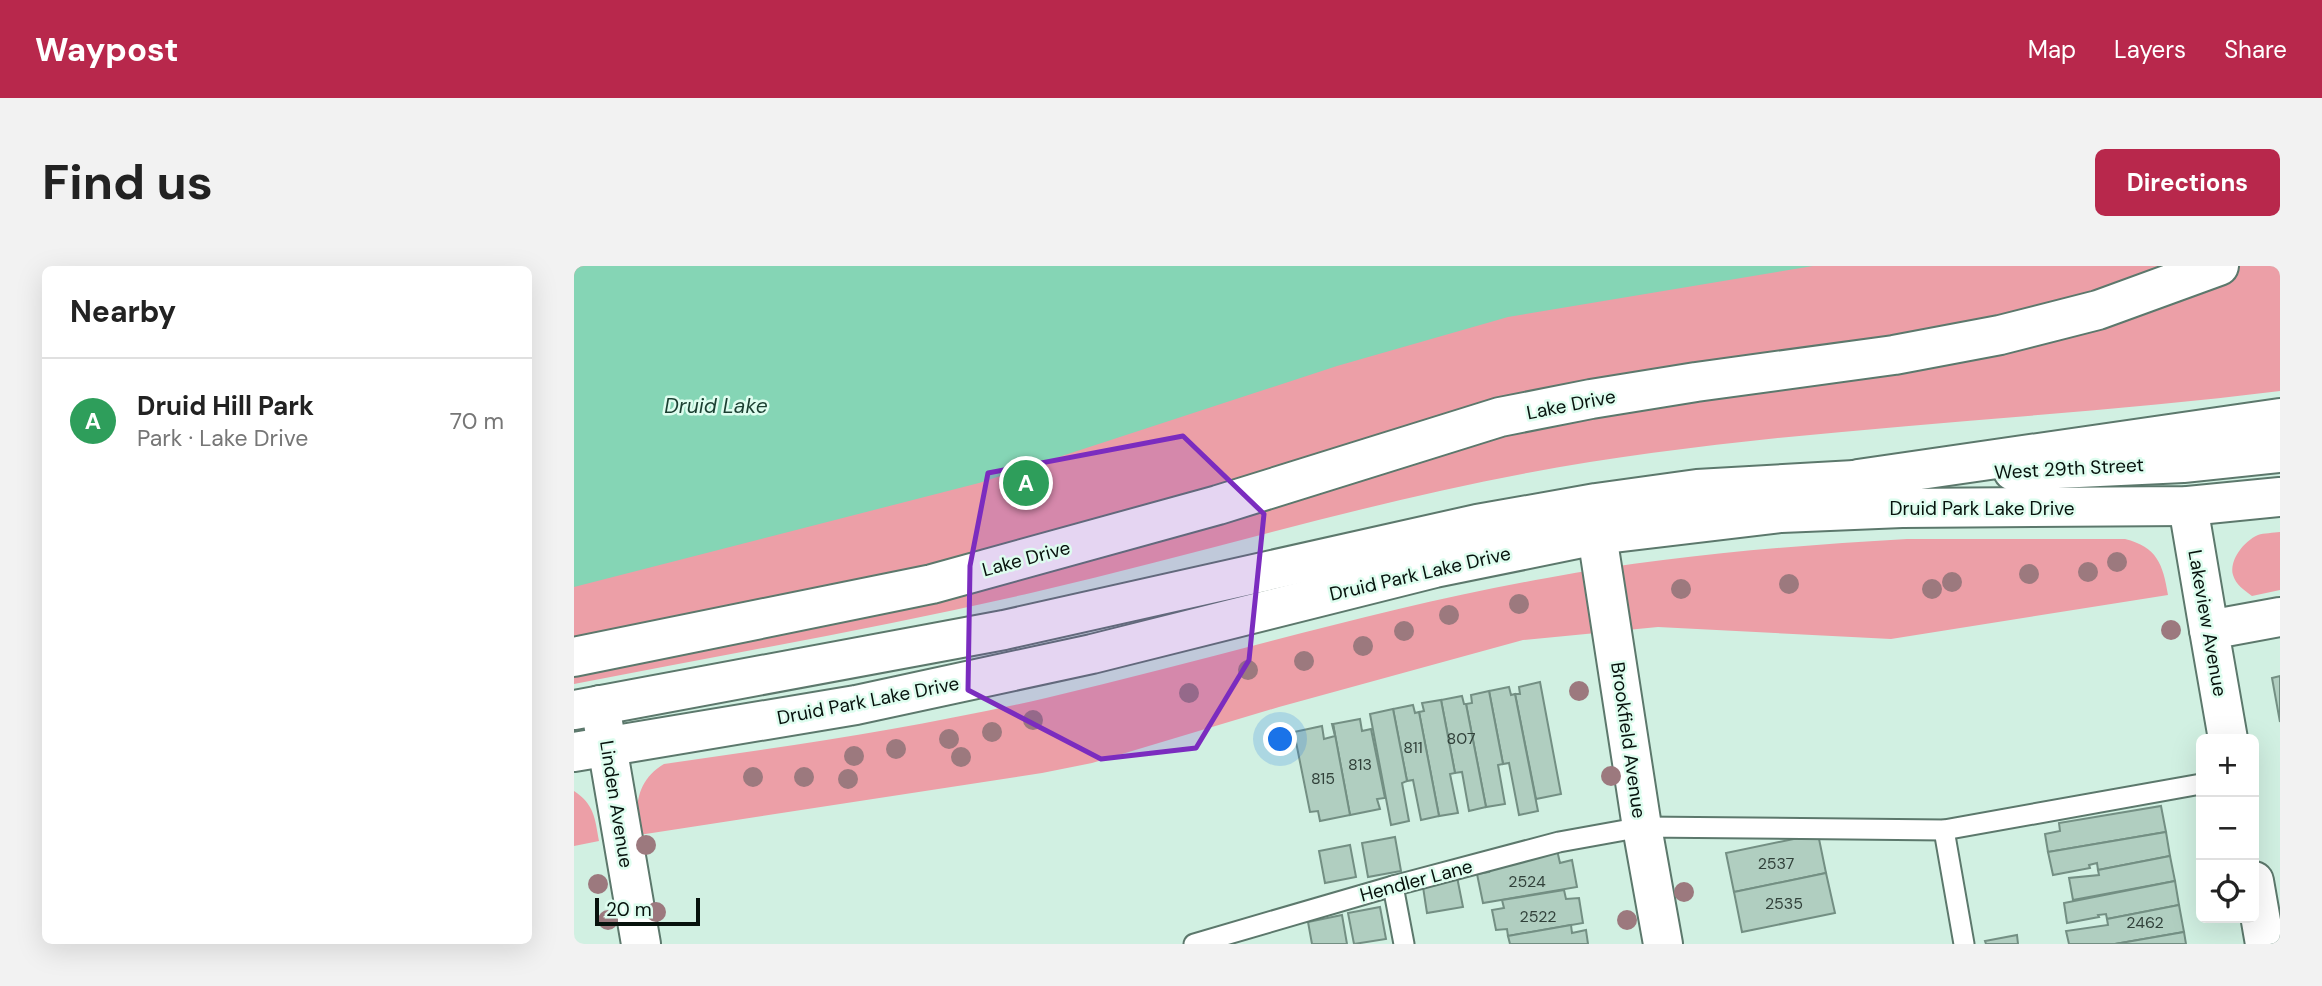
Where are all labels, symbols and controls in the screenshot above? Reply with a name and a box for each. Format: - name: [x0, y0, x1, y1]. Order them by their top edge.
- text: Waypost: [35, 28, 178, 71]
- text: Map: [2028, 34, 2076, 65]
- text: Layers: [2114, 34, 2186, 65]
- text: Share: [2224, 34, 2287, 65]
- button: Directions: [2095, 149, 2280, 216]
- text: Find us: [42, 150, 213, 214]
- text: Nearby: [70, 292, 176, 331]
- street label: Lake Drive: [1524, 384, 1618, 425]
- text: Druid Hill Park: [137, 389, 314, 423]
- water label: Druid Lake: [664, 392, 768, 420]
- text: A: [85, 406, 101, 436]
- text: 70 m: [450, 406, 504, 436]
- text: Park · Lake Drive: [137, 423, 308, 453]
- street label: West 29th Street: [1994, 452, 2144, 485]
- pin: A: [1003, 457, 1049, 509]
- street label: Druid Park Lake Drive: [1889, 496, 2075, 521]
- street label: Lake Drive: [979, 535, 1073, 582]
- street label: Druid Park Lake Drive: [1327, 540, 1513, 606]
- street label: Lakeview Avenue: [2182, 548, 2233, 699]
- street label: Brookfield Avenue: [1605, 660, 1652, 820]
- street label: Druid Park Lake Drive: [775, 671, 961, 730]
- your location: [1263, 722, 1297, 756]
- house number: 807: [1447, 728, 1476, 749]
- map controls: [2196, 734, 2259, 923]
- button: +: [2196, 734, 2259, 797]
- house number: 811: [1403, 737, 1423, 758]
- street label: Linden Avenue: [594, 739, 639, 870]
- house number: 813: [1348, 754, 1372, 775]
- house number: 815: [1311, 768, 1335, 789]
- button: −: [2196, 797, 2259, 860]
- street label: Hendler Lane: [1357, 853, 1475, 908]
- house number: 2537: [1758, 853, 1794, 874]
- button: locate: [2196, 860, 2259, 923]
- house number: 2524: [1508, 871, 1546, 892]
- house number: 2535: [1765, 893, 1803, 914]
- scale bar: [595, 895, 700, 927]
- text: 20 m: [606, 897, 652, 922]
- house number: 2522: [1519, 906, 1557, 927]
- house number: 2462: [2126, 912, 2164, 933]

